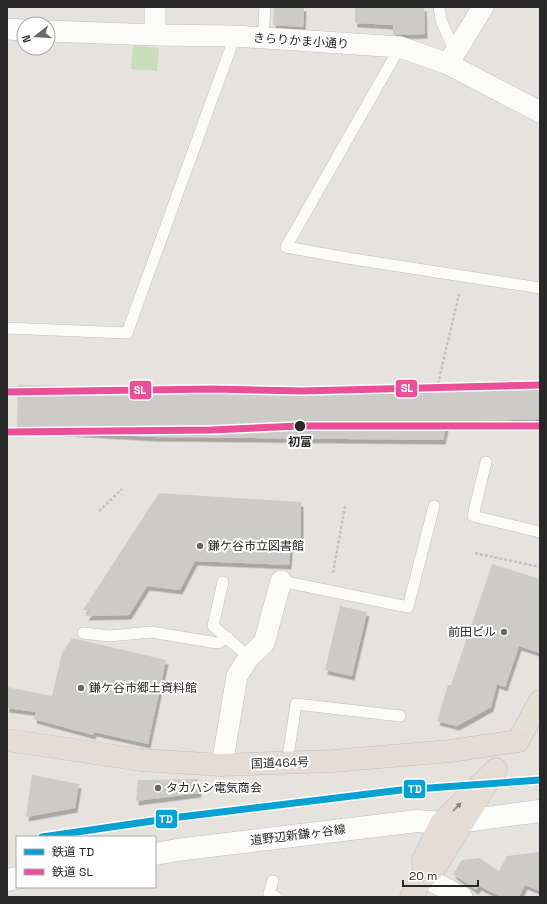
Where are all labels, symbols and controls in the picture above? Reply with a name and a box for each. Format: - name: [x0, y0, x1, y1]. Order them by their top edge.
- north arrow: [16, 16, 56, 56]
- street label: きらりかま小通り: [253, 30, 349, 52]
- text: N: [19, 33, 34, 44]
- line badge: SL: [395, 379, 418, 398]
- line badge: SL: [129, 380, 152, 400]
- text: SL: [401, 381, 413, 395]
- text: SL: [134, 383, 146, 397]
- marker: 初富: [293, 419, 307, 433]
- place label: 初富: [288, 434, 312, 450]
- place label: 鎌ケ谷市立図書館: [208, 538, 304, 554]
- marker: 鎌ケ谷市立図書館: [195, 541, 205, 551]
- place label: 前田ビル: [448, 624, 496, 640]
- marker: 前田ビル: [499, 627, 509, 637]
- place label: 鎌ケ谷市郷土資料館: [89, 680, 197, 696]
- marker: 鎌ケ谷市郷土資料館: [76, 683, 86, 693]
- street label: 国道464号: [251, 754, 309, 772]
- line badge: TD: [403, 779, 426, 799]
- place label: タカハシ電気商会: [166, 780, 262, 796]
- text: TD: [408, 782, 422, 796]
- marker: タカハシ電気商会: [153, 783, 163, 793]
- one-way arrow: [452, 802, 462, 812]
- line badge: TD: [155, 809, 178, 829]
- text: TD: [159, 812, 173, 826]
- street label: 道野辺新鎌ヶ谷線: [249, 821, 347, 849]
- legend: [16, 836, 156, 888]
- text: 鉄道 TD: [52, 844, 94, 860]
- scale bar: [403, 862, 478, 888]
- text: 鉄道 SL: [52, 864, 93, 880]
- text: 20 m: [409, 868, 437, 884]

